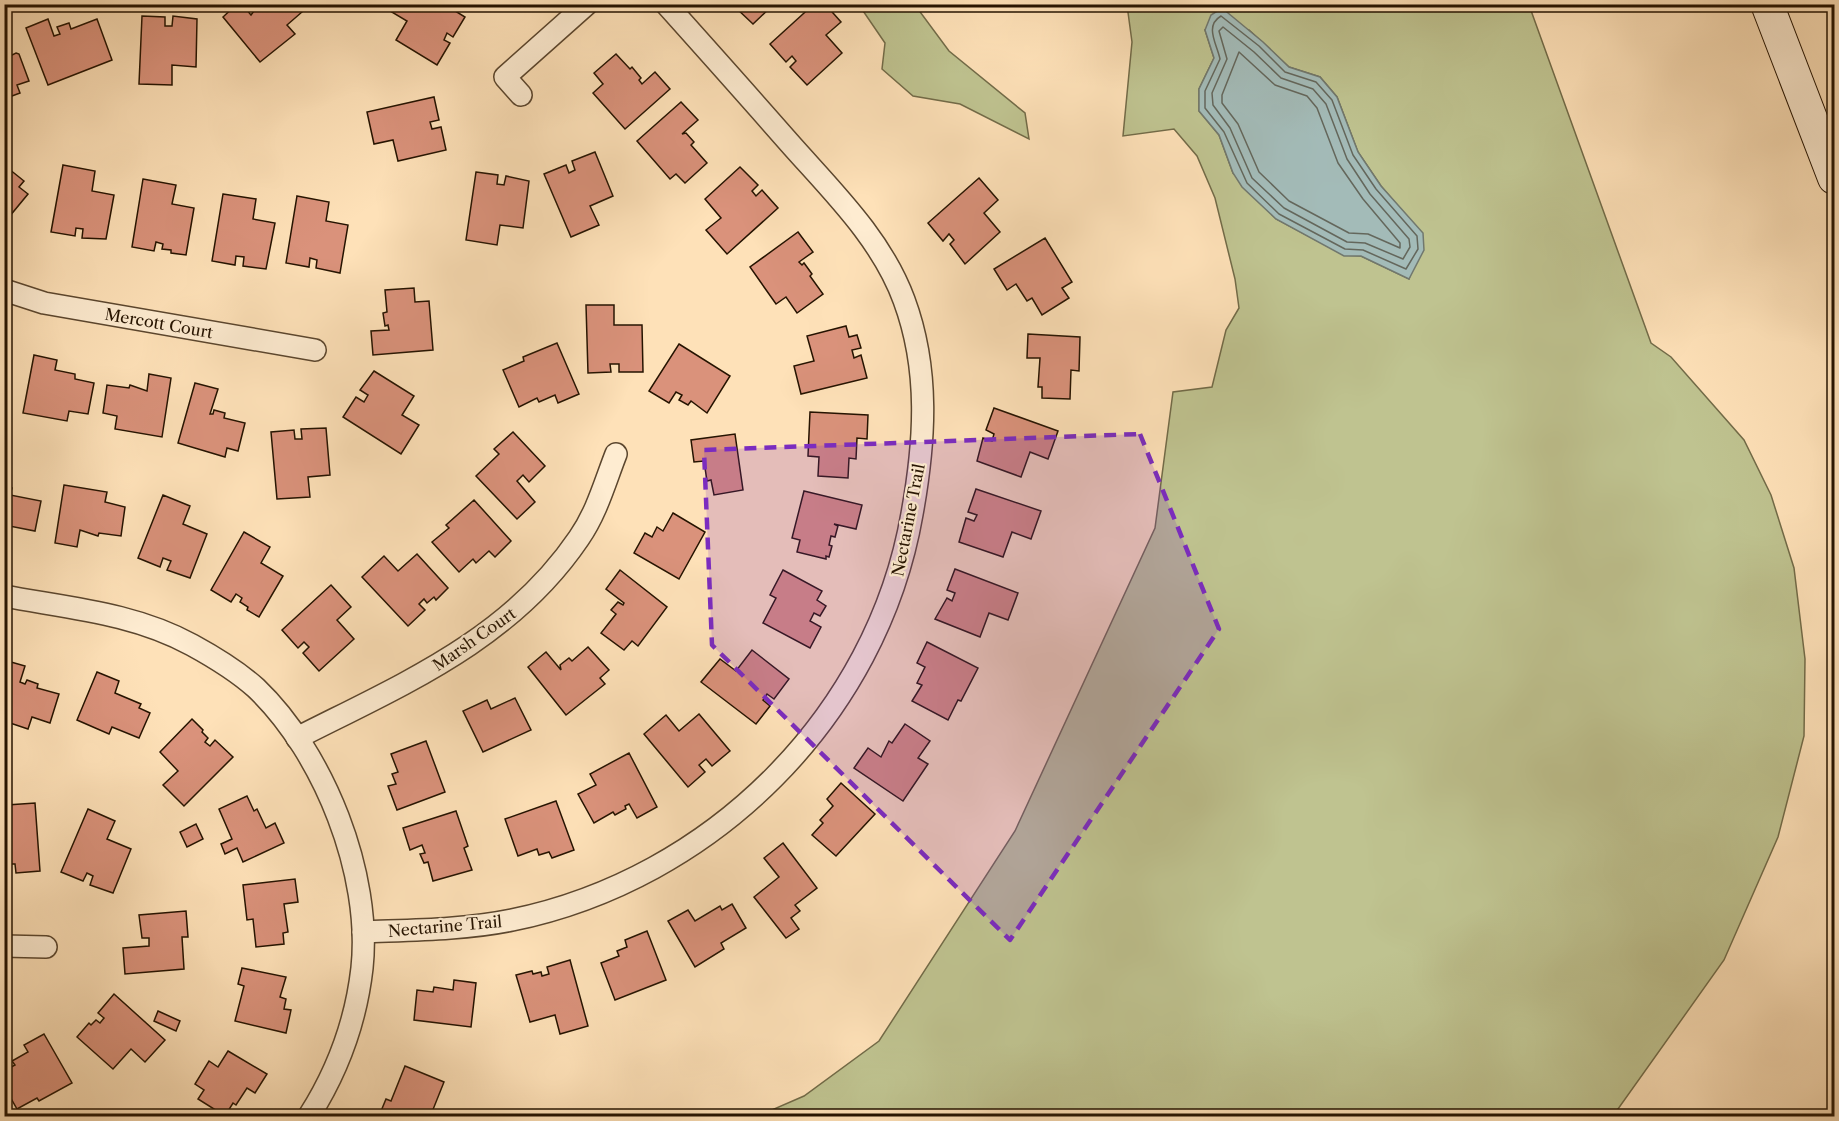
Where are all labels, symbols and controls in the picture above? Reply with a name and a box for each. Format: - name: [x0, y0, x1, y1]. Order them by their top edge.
- street label: Mercott Court: [103, 304, 215, 342]
- street label: Nectarine Trail: [887, 462, 929, 578]
- street label: Marsh Court: [429, 603, 520, 675]
- street label: Nectarine Trail: [387, 911, 503, 941]

